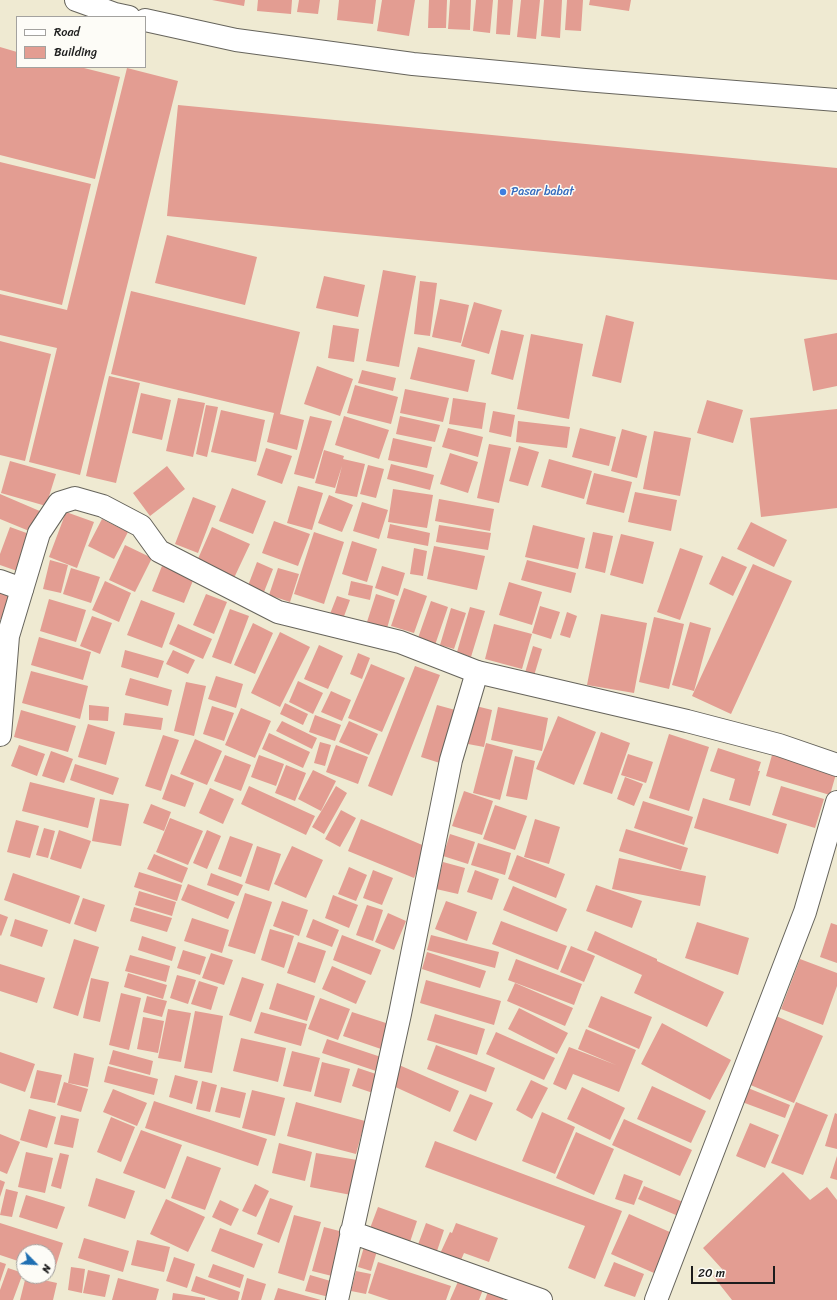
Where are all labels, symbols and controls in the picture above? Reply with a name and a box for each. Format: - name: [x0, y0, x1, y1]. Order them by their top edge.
- legend: [16, 16, 146, 68]
- text: Road: [54, 21, 80, 43]
- text: Building: [54, 41, 97, 63]
- place label: Pasar babat: [511, 185, 574, 199]
- marker: Pasar babat: [498, 187, 508, 197]
- north arrow: [16, 1244, 56, 1284]
- scale bar: [693, 1258, 777, 1284]
- text: N: [36, 1261, 57, 1276]
- text: 20 m: [698, 1262, 725, 1284]

